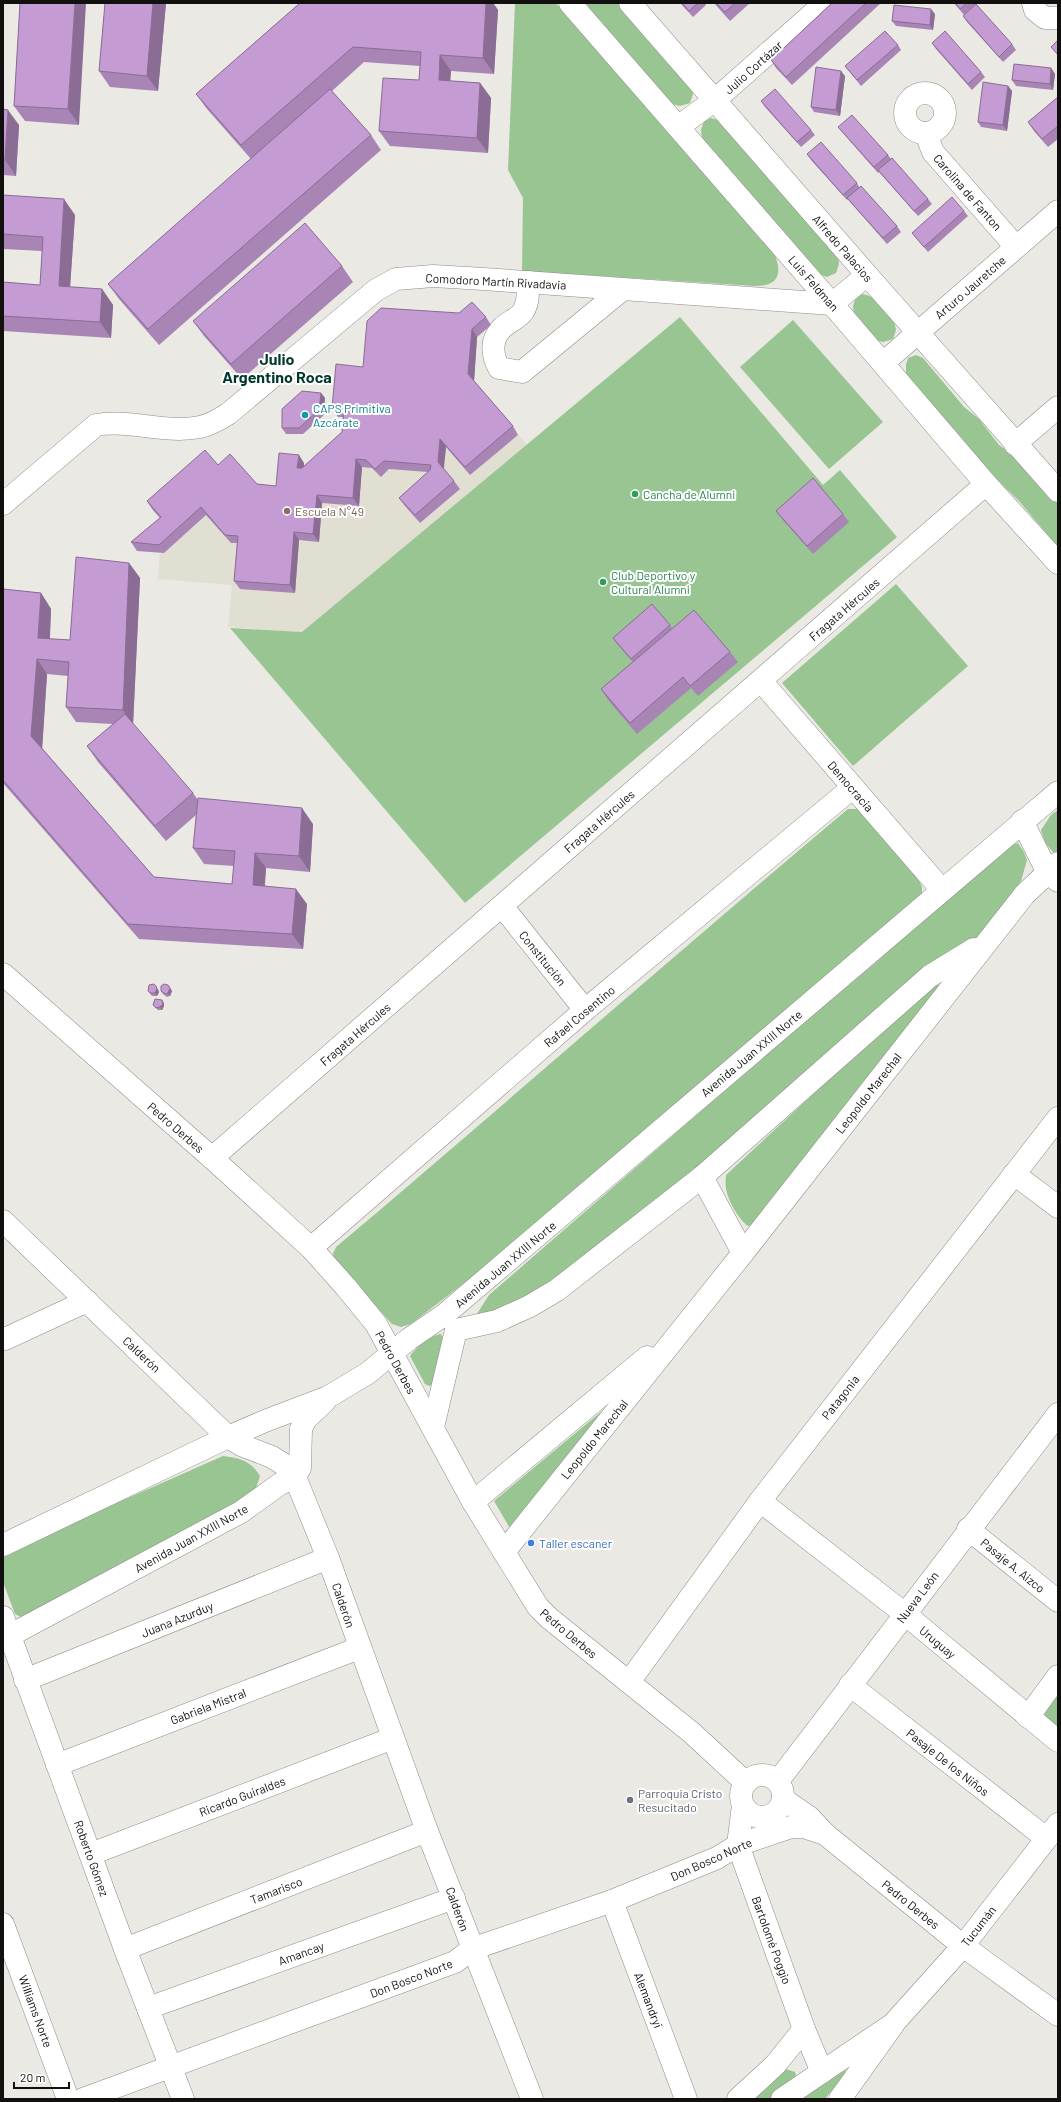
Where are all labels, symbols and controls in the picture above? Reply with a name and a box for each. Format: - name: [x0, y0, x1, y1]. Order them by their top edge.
- street label: Julio Cortázar: [721, 37, 785, 97]
- street label: Carolina de Fanton: [931, 151, 1005, 233]
- street label: Alfredo Palacios: [810, 212, 876, 285]
- street label: Luis Feldman: [786, 252, 842, 314]
- street label: Arturo Jauretche: [932, 252, 1008, 322]
- street label: Comodoro Martín Rivadavia: [425, 270, 567, 292]
- district label: Julio Argentino Roca: [222, 349, 332, 386]
- place label: CAPS Primitiva Azcárate: [313, 401, 391, 429]
- marker: CAPS Primitiva Azcárate: [300, 410, 310, 420]
- place label: Cancha de Alumni: [643, 487, 735, 501]
- marker: Cancha de Alumni: [630, 489, 640, 499]
- place label: Escuela N°49: [295, 504, 364, 518]
- marker: Escuela N°49: [282, 506, 292, 516]
- place label: Club Deportivo y Cultural Alumni: [611, 568, 696, 596]
- street label: Fragata Hércules: [806, 575, 882, 643]
- marker: Club Deportivo y Cultural Alumni: [598, 577, 608, 587]
- street label: Democracia: [825, 758, 877, 814]
- street label: Fragata Hércules: [561, 787, 637, 855]
- street label: Constitución: [517, 928, 569, 988]
- street label: Rafael Cosentino: [541, 982, 617, 1050]
- street label: Fragata Hércules: [317, 1000, 393, 1068]
- street label: Avenida Juan XXIII Norte: [698, 1007, 804, 1099]
- street label: Leopoldo Marechal: [832, 1050, 904, 1136]
- street label: Pedro Derbes: [145, 1099, 207, 1155]
- street label: Avenida Juan XXIII Norte: [452, 1218, 558, 1310]
- street label: Pedro Derbes: [373, 1328, 419, 1396]
- street label: Calderón: [120, 1333, 164, 1375]
- street label: Patagonia: [818, 1372, 862, 1422]
- street label: Leopoldo Marechal: [558, 1396, 630, 1482]
- street label: Avenida Juan XXIII Norte: [132, 1501, 250, 1575]
- street label: Pasaje A. Aizco: [978, 1535, 1048, 1595]
- place label: Taller escaner: [539, 1536, 613, 1550]
- marker: Taller escaner: [526, 1538, 536, 1548]
- street label: Nueva León: [893, 1568, 941, 1626]
- street label: Calderón: [330, 1581, 358, 1629]
- street label: Juana Azurduy: [139, 1598, 215, 1640]
- street label: Pedro Derbes: [538, 1605, 600, 1661]
- street label: Uruguay: [917, 1623, 959, 1661]
- street label: Gabriela Mistral: [168, 1685, 248, 1727]
- street label: Pasaje De los Niños: [904, 1726, 992, 1799]
- street label: Ricardo Guiraldes: [197, 1773, 287, 1819]
- place label: Parroquia Cristo Resucitado: [638, 1786, 722, 1814]
- marker: Parroquia Cristo Resucitado: [625, 1795, 635, 1805]
- street label: Roberto Gómez: [72, 1818, 112, 1898]
- street label: Don Bosco Norte: [668, 1835, 754, 1883]
- street label: Tamarisco: [248, 1874, 304, 1906]
- street label: Pedro Derbes: [879, 1877, 943, 1932]
- street label: Calderón: [444, 1885, 472, 1933]
- street label: Bartolomé Poggio: [750, 1894, 794, 1986]
- street label: Tucumán: [958, 1903, 998, 1949]
- street label: Amancay: [276, 1938, 326, 1968]
- street label: Don Bosco Norte: [368, 1956, 454, 2000]
- street label: Alemandryi: [632, 1970, 666, 2030]
- street label: Williams Norte: [16, 1973, 56, 2049]
- scale bar: [14, 2064, 69, 2090]
- text: 20 m: [20, 2070, 46, 2084]

